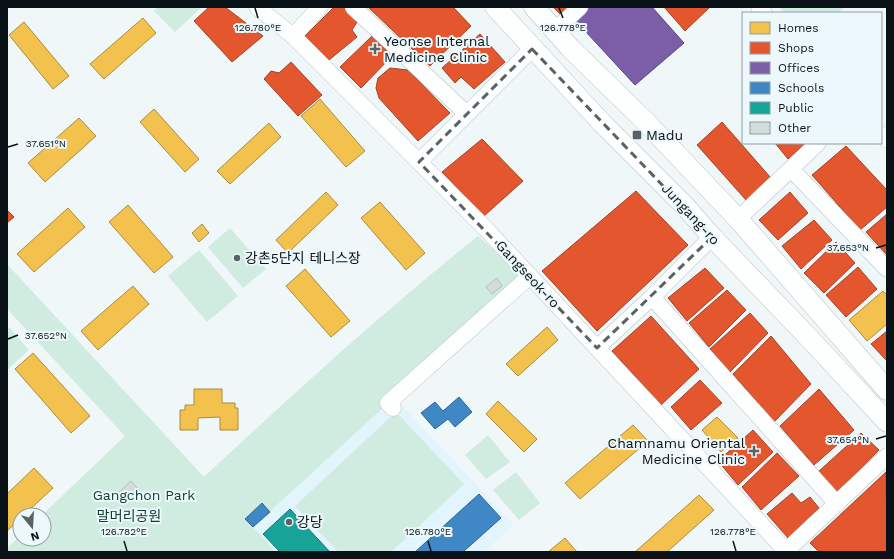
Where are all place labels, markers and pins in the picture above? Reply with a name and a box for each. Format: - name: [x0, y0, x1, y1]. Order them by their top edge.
- place label: Yeonse Internal Medicine Clinic: [384, 33, 490, 65]
- marker: Yeonse Internal Medicine Clinic: [369, 43, 381, 55]
- place label: Madu: [646, 127, 683, 143]
- marker: Madu: [631, 129, 643, 141]
- place label: 강촌5단지 테니스장: [245, 250, 361, 266]
- marker: 강촌5단지 테니스장: [232, 253, 242, 263]
- place label: Chamnamu Oriental Medicine Clinic: [608, 435, 746, 467]
- marker: Chamnamu Oriental Medicine Clinic: [748, 445, 760, 457]
- place label: 강당: [297, 514, 323, 530]
- marker: 강당: [284, 517, 294, 527]

